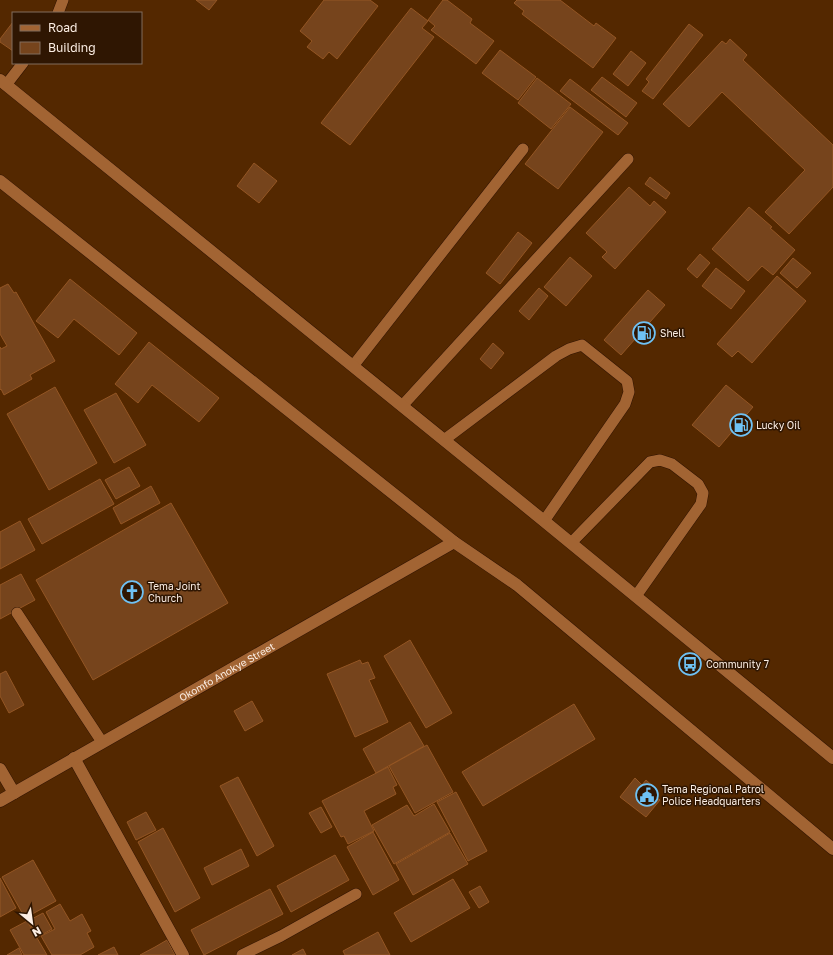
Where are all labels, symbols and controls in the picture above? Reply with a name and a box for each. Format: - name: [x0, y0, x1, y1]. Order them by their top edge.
- legend: [12, 12, 142, 64]
- text: Road: [48, 20, 77, 35]
- text: Building: [48, 40, 96, 55]
- fuel station icon: Shell: [631, 320, 657, 346]
- place label: Shell: [660, 327, 685, 339]
- fuel station icon: Lucky Oil: [728, 412, 754, 438]
- place label: Lucky Oil: [756, 419, 800, 431]
- church icon: Tema Joint Church: [119, 579, 145, 605]
- place label: Tema Joint Church: [148, 580, 200, 604]
- street label: Okomfo Anokye Street: [177, 640, 276, 704]
- bus stop icon: Community 7: [677, 651, 703, 677]
- place label: Community 7: [706, 658, 769, 670]
- public building icon: Tema Regional Patrol Police Headquarters: [634, 782, 660, 808]
- place label: Tema Regional Patrol Police Headquarters: [662, 783, 764, 807]
- north arrow: [12, 903, 52, 943]
- text: N: [30, 924, 44, 940]

